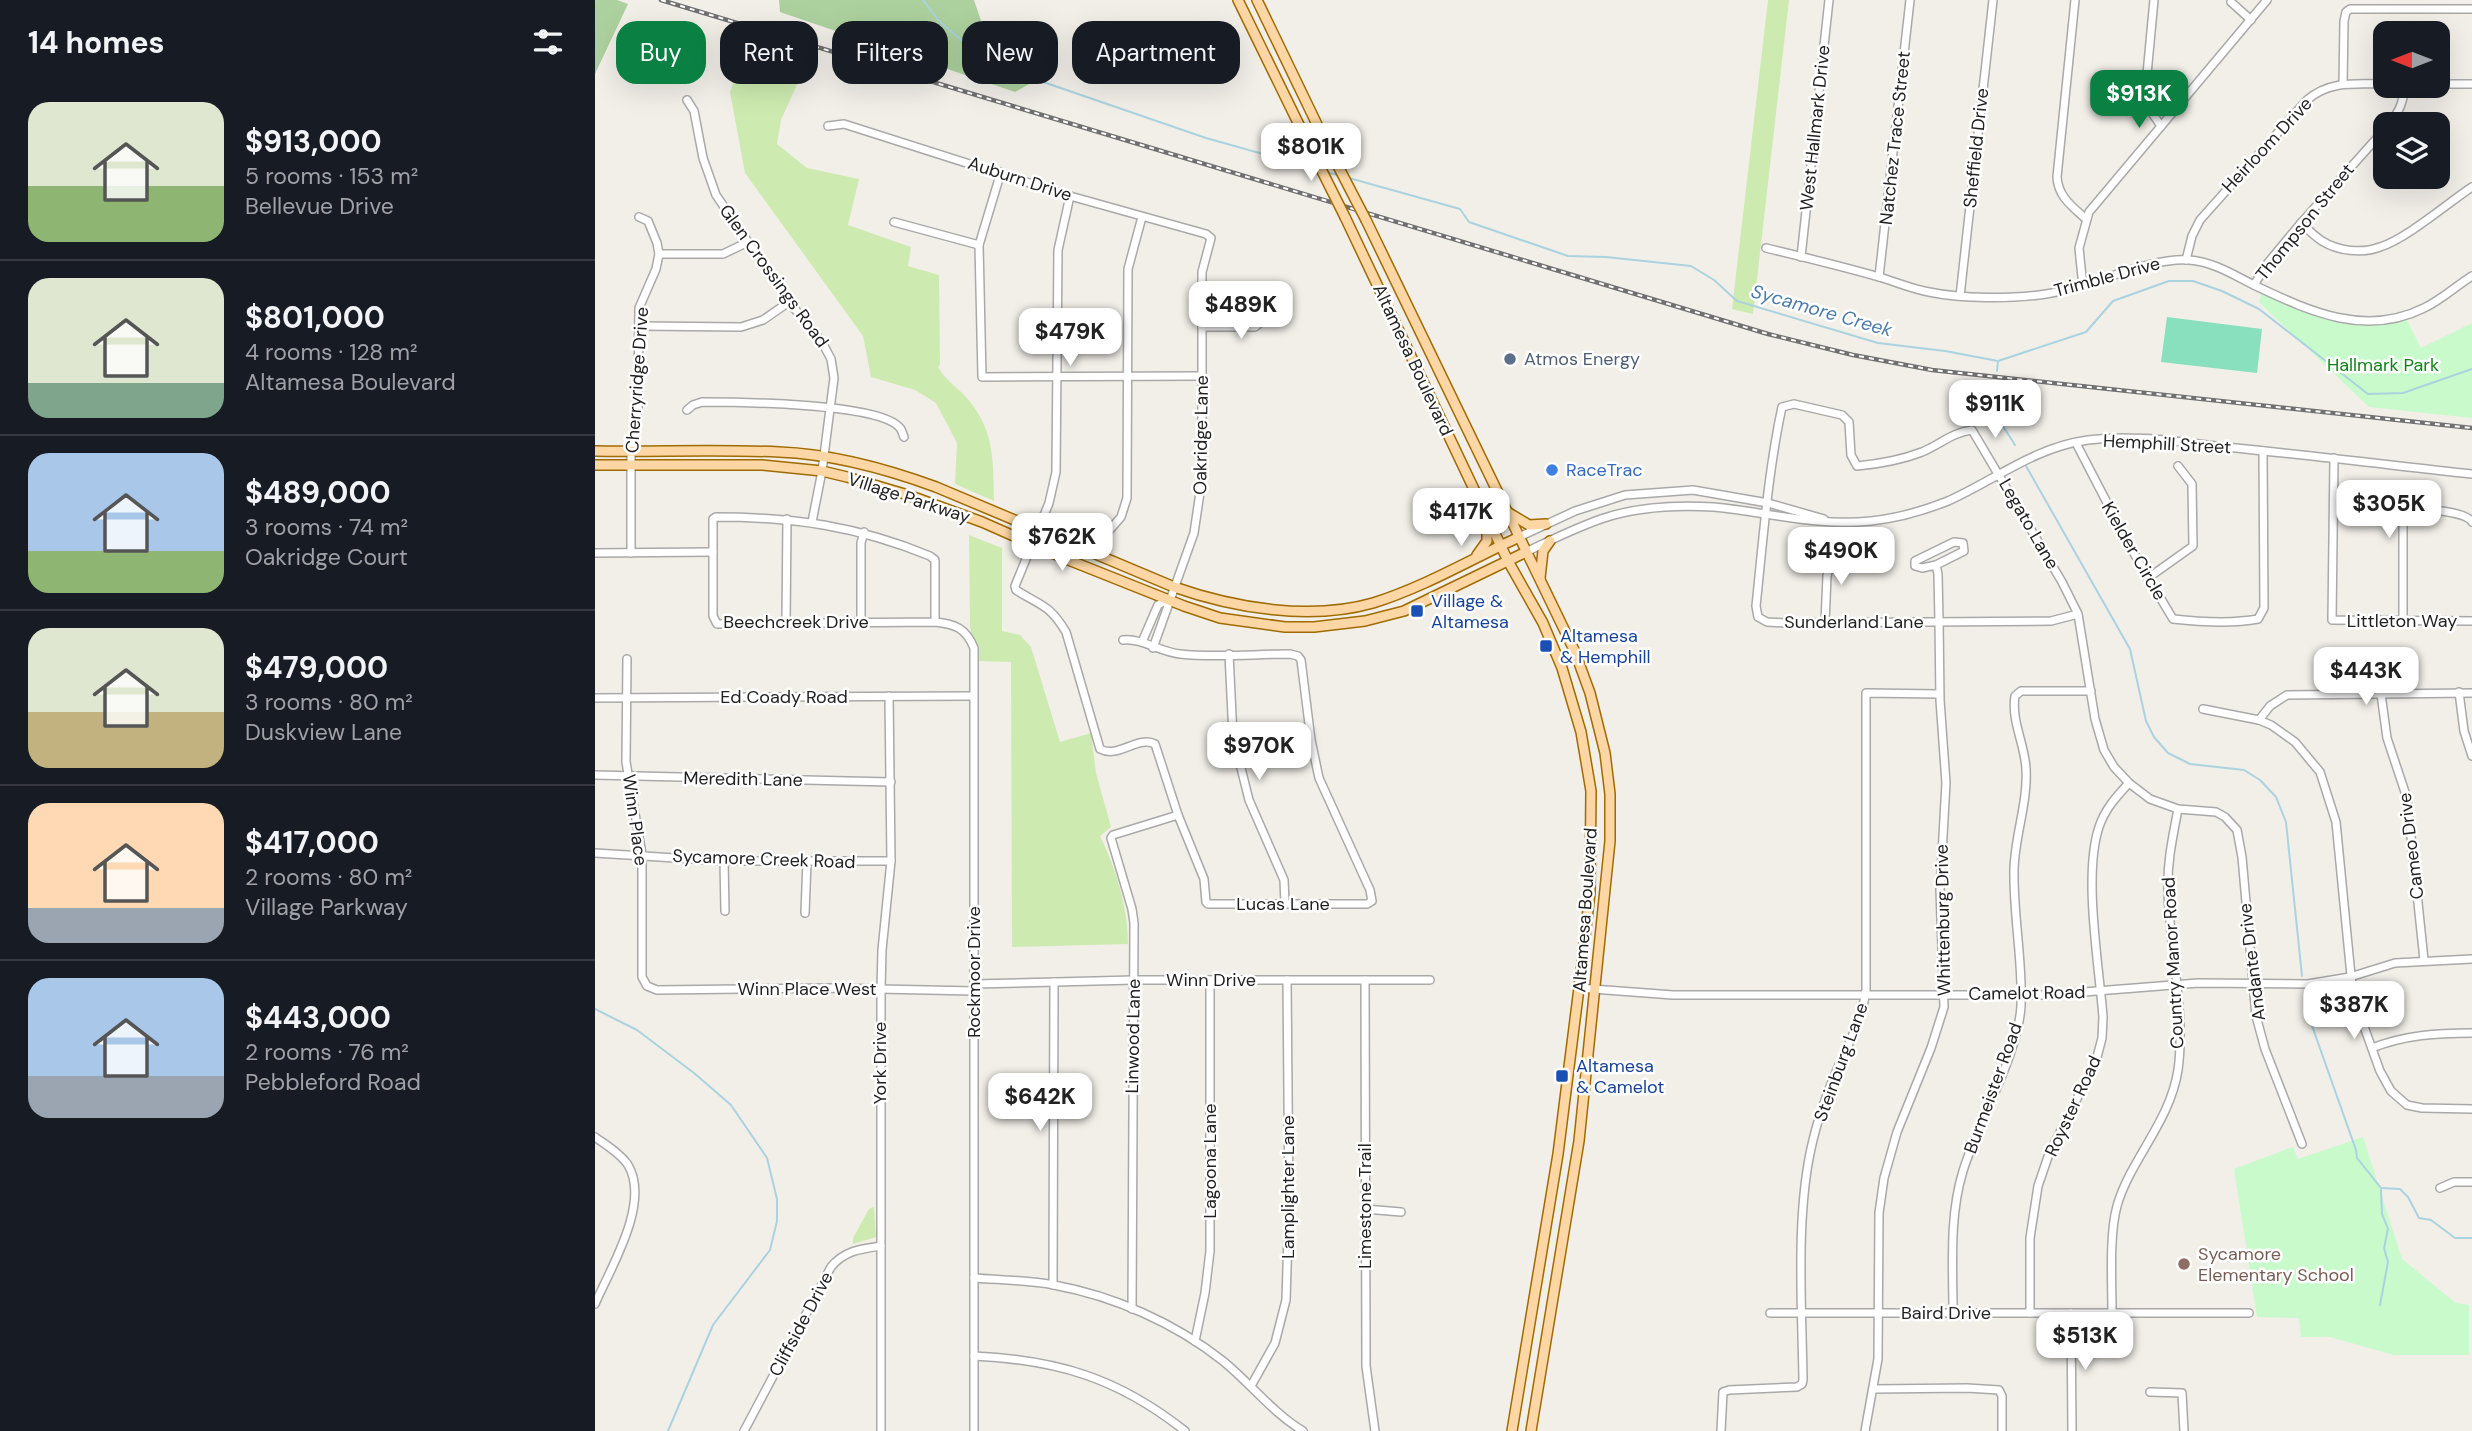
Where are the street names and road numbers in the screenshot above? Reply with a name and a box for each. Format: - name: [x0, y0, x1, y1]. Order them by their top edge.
- street label: West Hallmark Drive: [1794, 44, 1836, 212]
- street label: Natchez Trace Street: [1874, 50, 1916, 226]
- street label: Sheffield Drive: [1958, 87, 1994, 209]
- street label: Heirloom Drive: [2217, 92, 2317, 198]
- street label: Auburn Drive: [965, 151, 1075, 207]
- street label: Thompson Street: [2250, 158, 2360, 286]
- street label: Glen Crossings Road: [714, 200, 834, 352]
- street label: Trimble Drive: [2051, 251, 2163, 303]
- street label: Altamesa Boulevard: [1367, 280, 1459, 440]
- street label: Cherryridge Drive: [620, 306, 654, 454]
- street label: Oakridge Lane: [1188, 375, 1214, 495]
- street label: Hemphill Street: [2102, 429, 2232, 459]
- street label: Village Parkway: [845, 467, 973, 529]
- street label: Legato Lane: [1993, 474, 2065, 574]
- street label: Kielder Circle: [2096, 497, 2172, 605]
- street label: Littleton Way: [2347, 609, 2457, 633]
- street label: Beechcreek Drive: [723, 610, 869, 634]
- street label: Sunderland Lane: [1784, 610, 1924, 634]
- street label: Ed Coady Road: [720, 685, 848, 709]
- street label: Meredith Lane: [683, 766, 803, 792]
- street label: Winn Place: [617, 773, 653, 867]
- street label: Cameo Drive: [2393, 791, 2429, 901]
- street label: Altamesa Boulevard: [1567, 827, 1603, 993]
- street label: Sycamore Creek Road: [672, 844, 856, 874]
- street label: Whittenburg Drive: [1930, 844, 1956, 996]
- street label: Country Manor Road: [2157, 876, 2189, 1050]
- street label: Lucas Lane: [1236, 892, 1330, 916]
- street label: Andante Drive: [2233, 902, 2271, 1022]
- street label: Rockmoor Drive: [962, 906, 986, 1038]
- street label: Winn Drive: [1166, 968, 1256, 992]
- street label: Winn Place West: [737, 977, 877, 1001]
- street label: Linwood Lane: [1120, 978, 1146, 1094]
- street label: Camelot Road: [1968, 980, 2086, 1006]
- street label: Steinburg Lane: [1808, 999, 1874, 1125]
- street label: Burmeister Road: [1958, 1019, 2028, 1157]
- street label: York Drive: [868, 1022, 892, 1104]
- street label: Royster Road: [2039, 1052, 2107, 1160]
- street label: Lagoona Lane: [1198, 1103, 1222, 1219]
- street label: Lamplighter Lane: [1276, 1115, 1300, 1259]
- street label: Limestone Trail: [1353, 1143, 1377, 1269]
- street label: Cliffside Drive: [763, 1267, 839, 1381]
- street label: Baird Drive: [1901, 1301, 1991, 1325]

